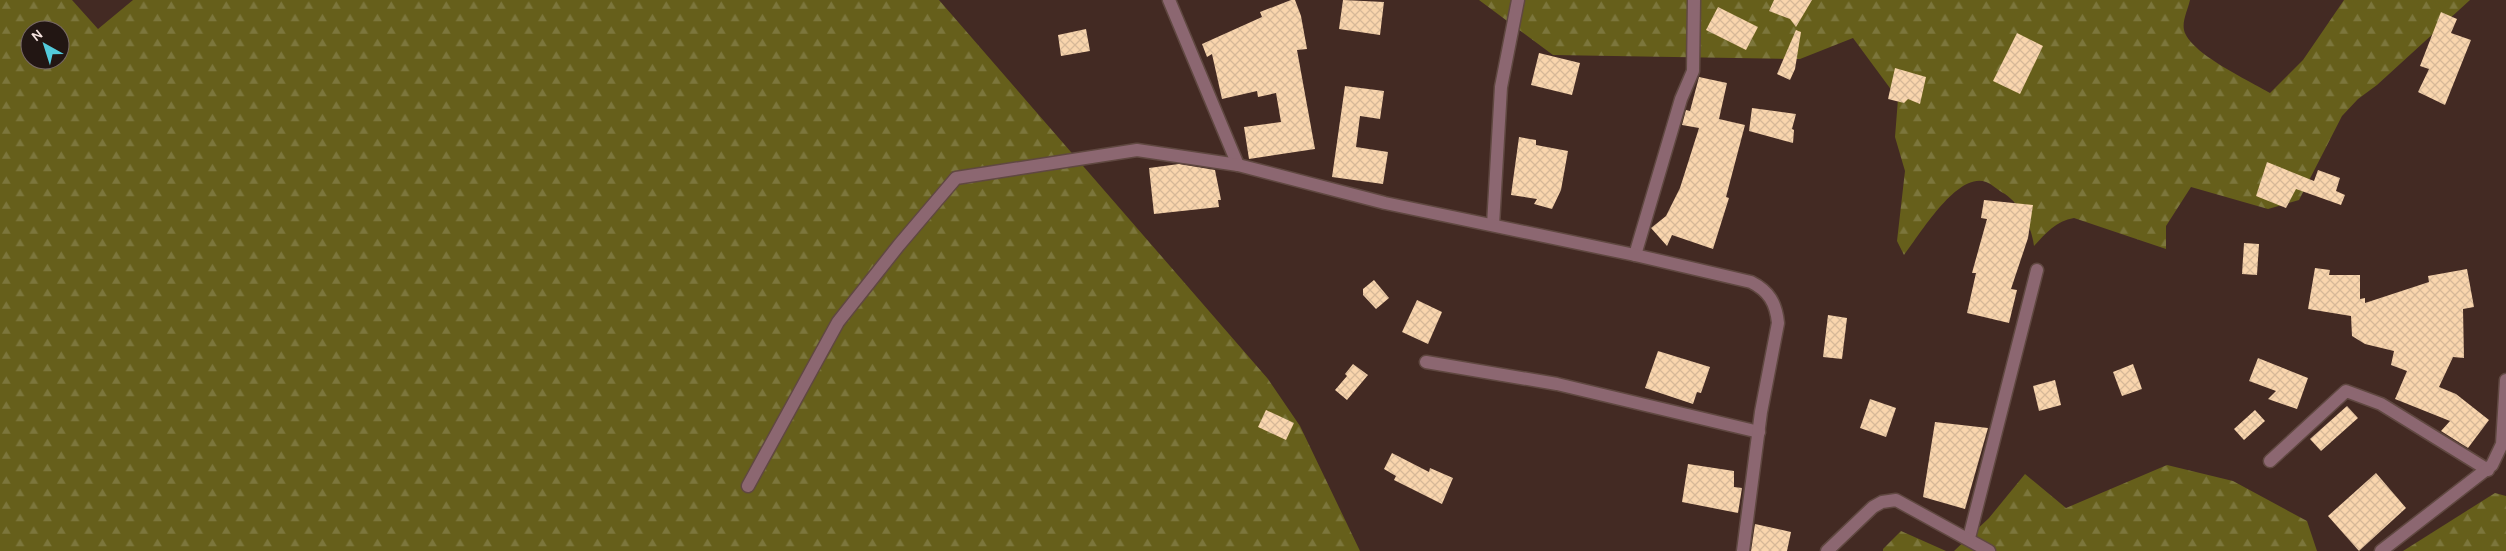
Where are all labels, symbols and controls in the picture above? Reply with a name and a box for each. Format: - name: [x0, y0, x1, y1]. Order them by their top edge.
- north arrow: [20, 20, 70, 70]
- text: N: [28, 26, 46, 45]

